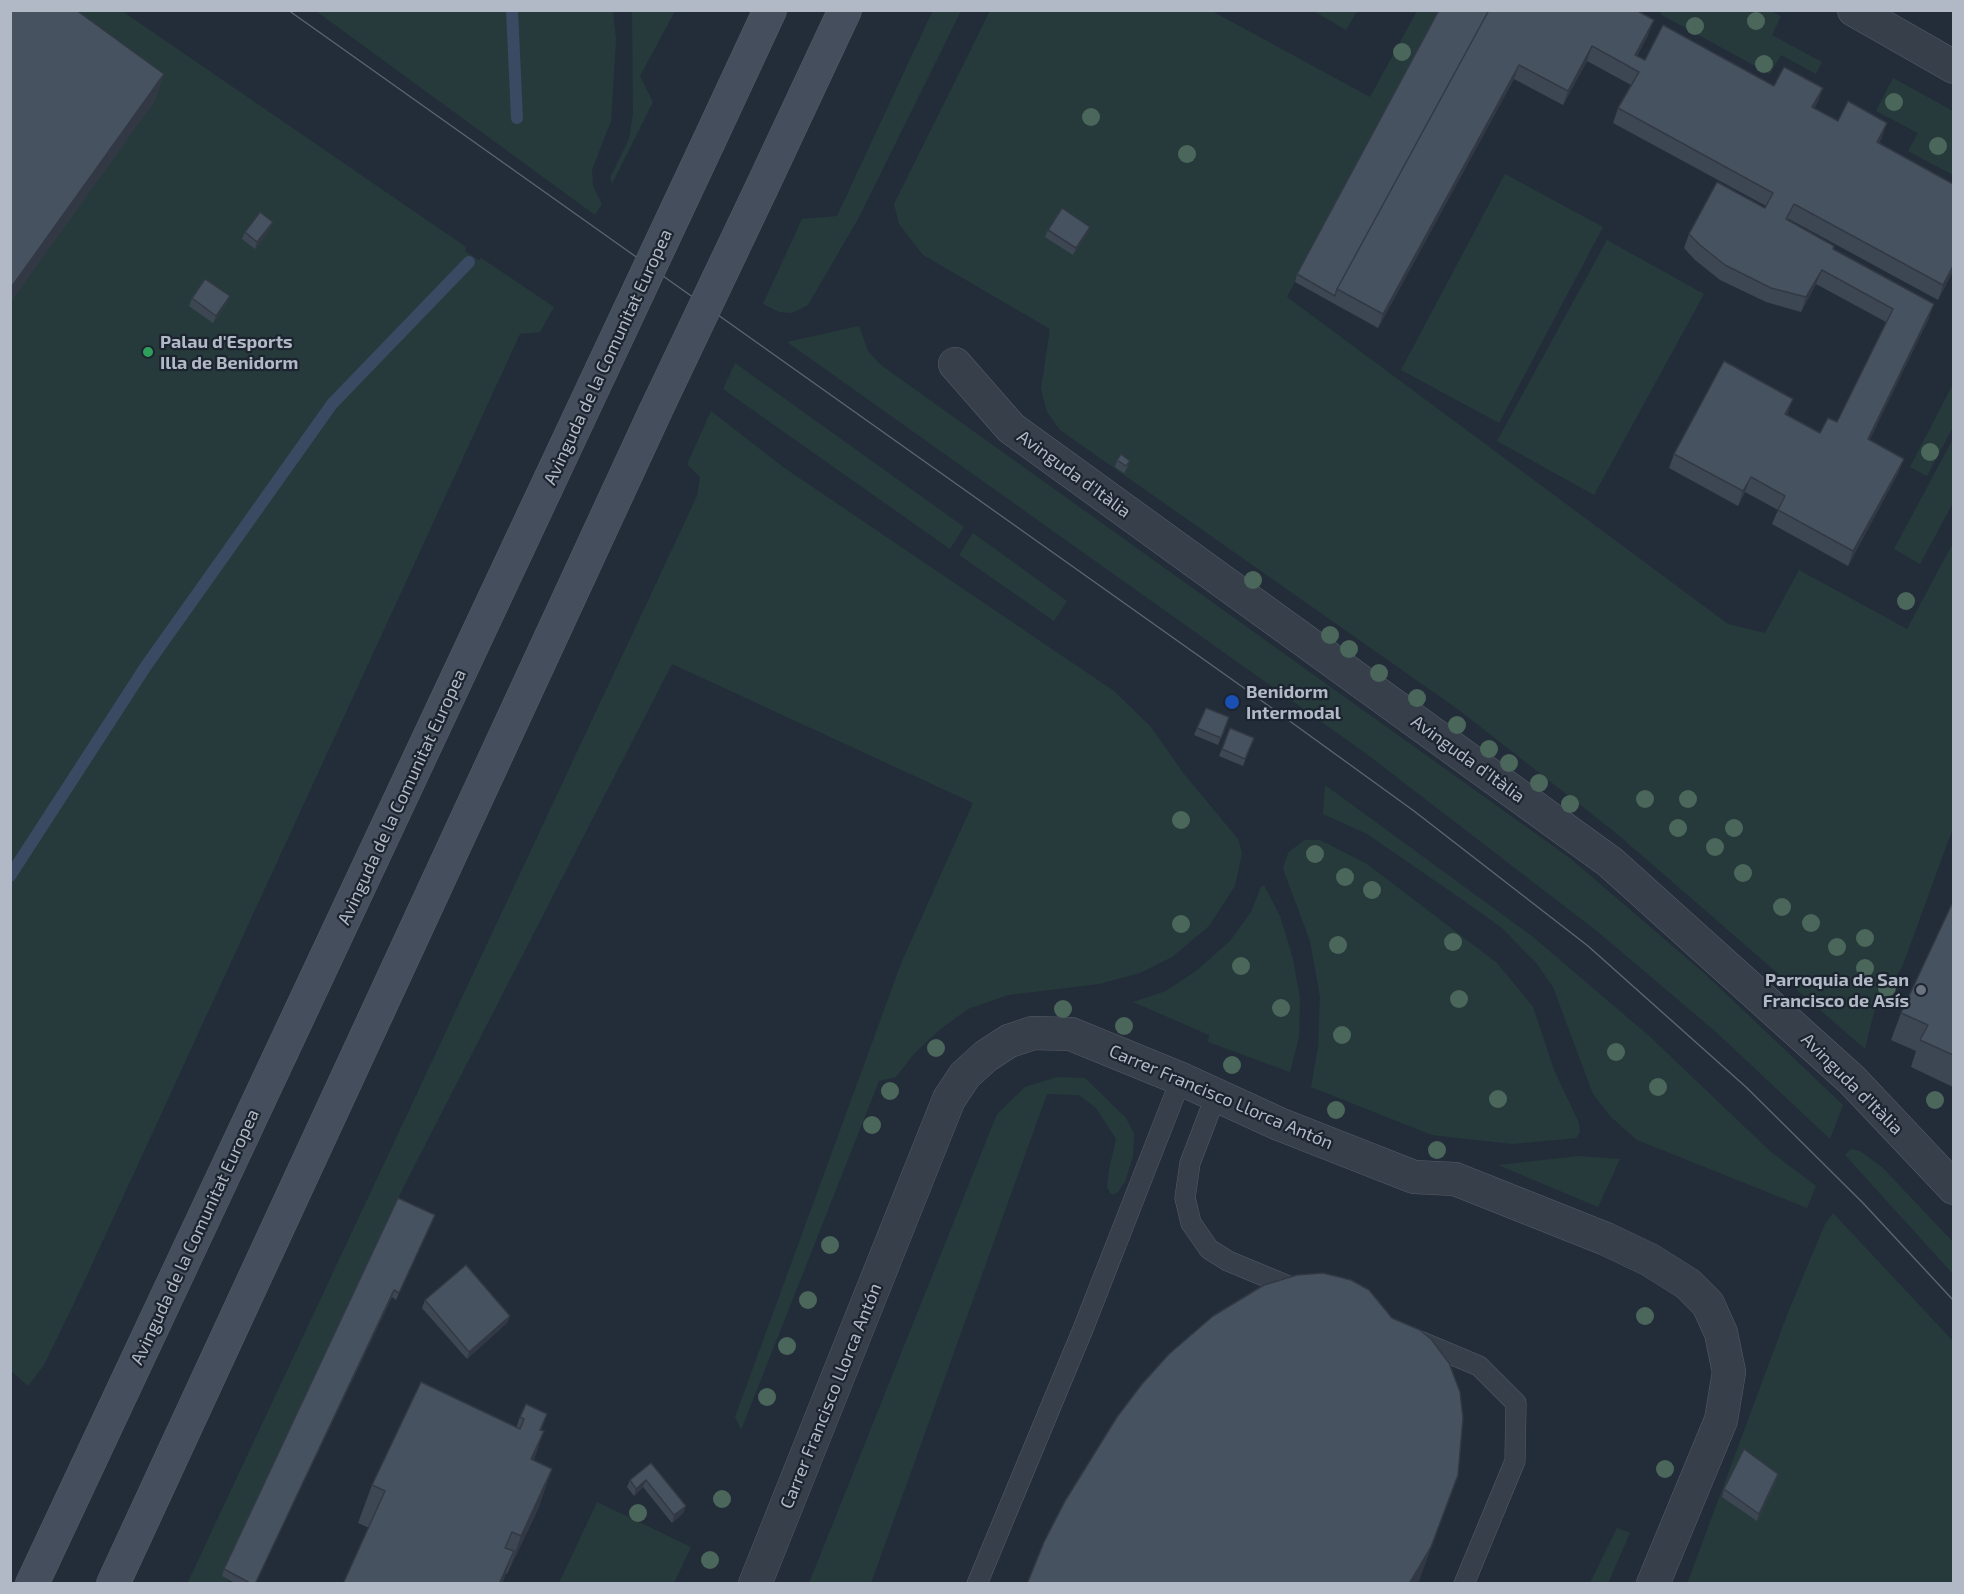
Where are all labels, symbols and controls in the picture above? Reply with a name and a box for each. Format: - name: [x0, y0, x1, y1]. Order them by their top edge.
- street label: Avinguda de la Comunitat Europea: [539, 226, 677, 488]
- place label: Palau d'Esports Illa de Benidorm: [160, 331, 298, 374]
- marker: Palau d'Esports Illa de Benidorm: [141, 345, 155, 359]
- street label: Avinguda d'Itàlia: [1013, 426, 1135, 522]
- street label: Avinguda de la Comunitat Europea: [333, 666, 471, 928]
- place label: Benidorm Intermodal: [1246, 681, 1341, 724]
- marker: Benidorm Intermodal: [1223, 693, 1241, 711]
- street label: Avinguda d'Itàlia: [1407, 711, 1529, 807]
- place label: Parroquia de San Francisco de Asís: [1763, 969, 1909, 1012]
- marker: Parroquia de San Francisco de Asís: [1914, 983, 1928, 997]
- street label: Avinguda d'Itàlia: [1797, 1029, 1907, 1139]
- street label: Carrer Francisco Llorca Antón: [1106, 1040, 1336, 1154]
- street label: Avinguda de la Comunitat Europea: [126, 1106, 264, 1368]
- street label: Carrer Francisco Llorca Antón: [776, 1280, 886, 1512]

